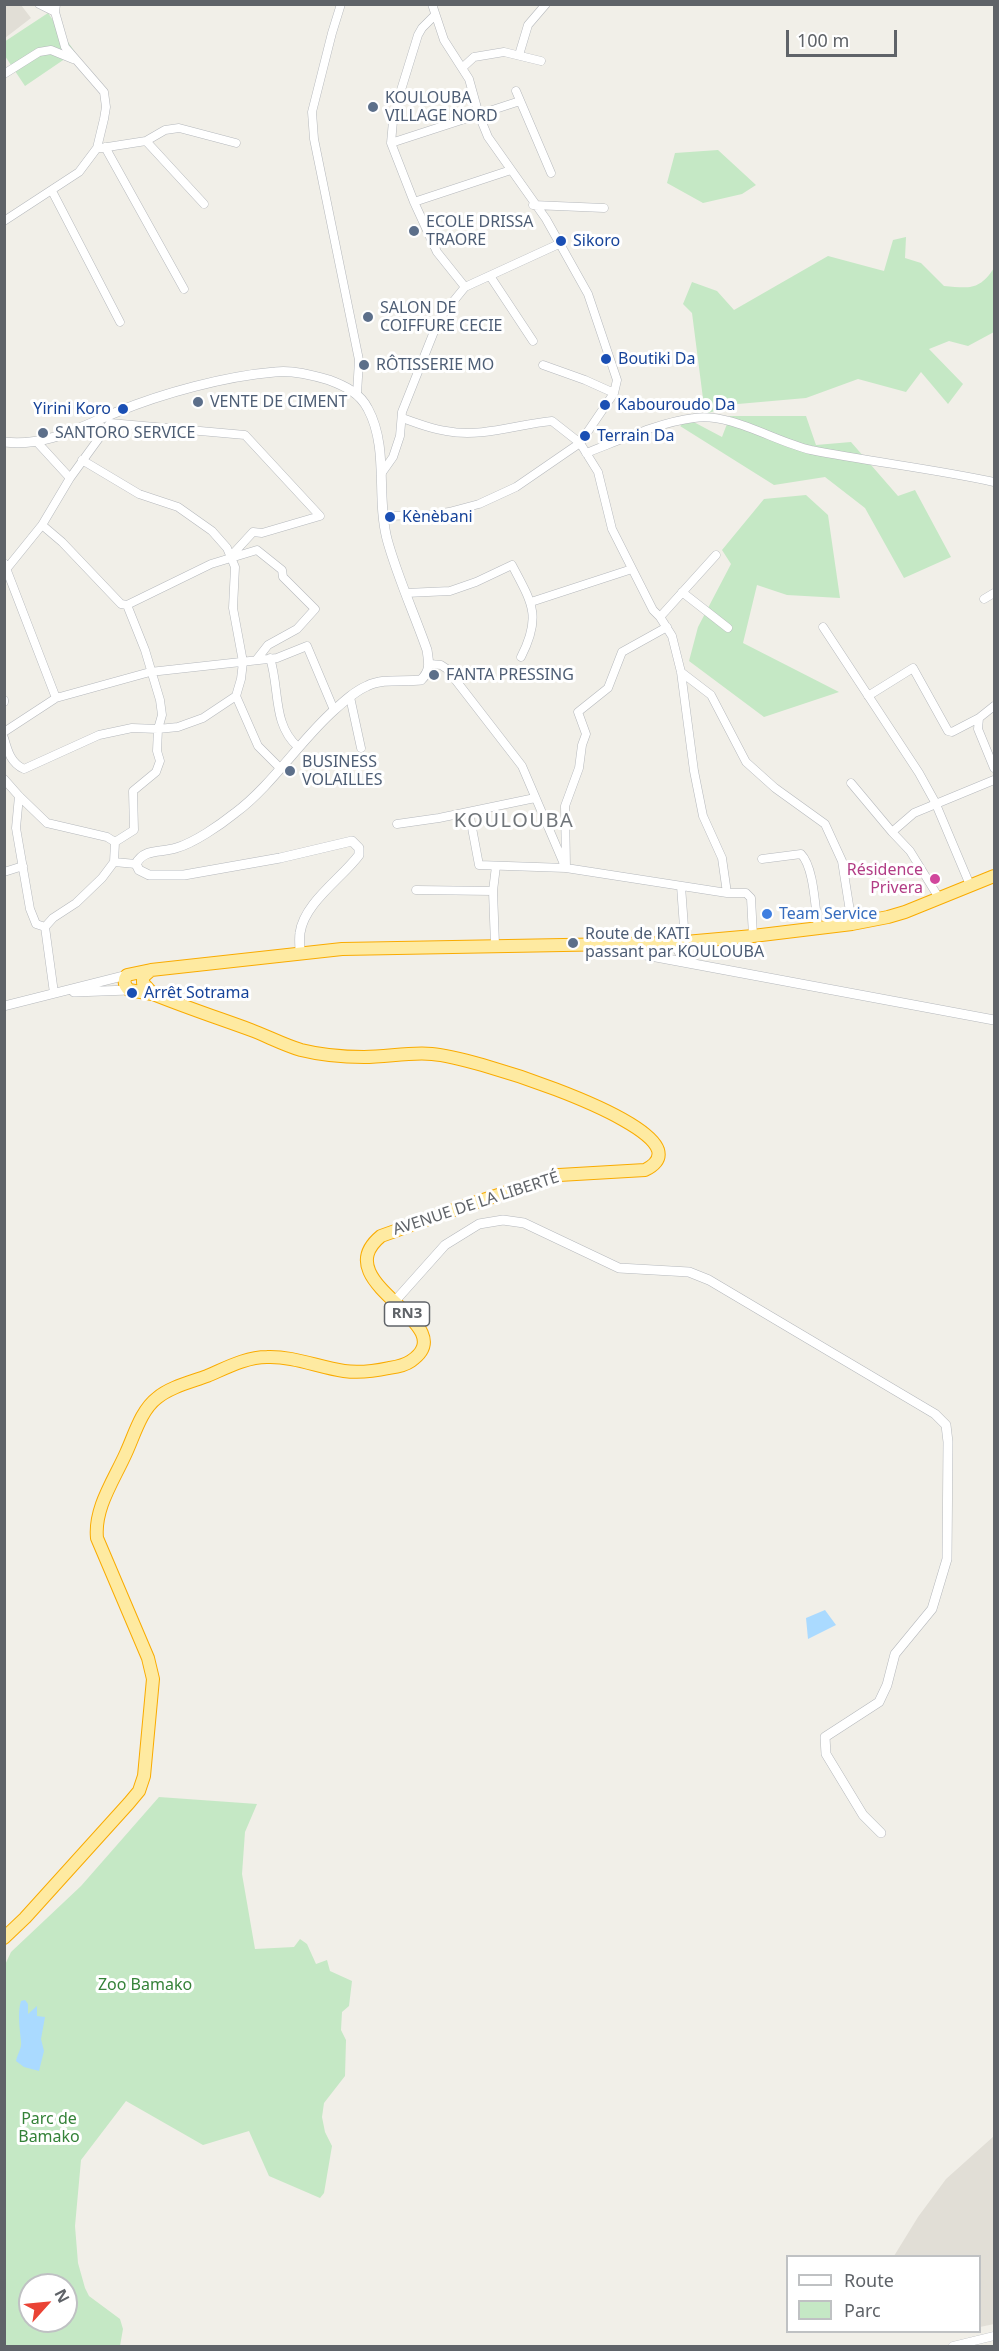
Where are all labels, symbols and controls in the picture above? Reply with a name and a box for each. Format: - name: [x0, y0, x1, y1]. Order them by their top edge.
- scale bar: [789, 18, 900, 56]
- text: 100 m: [797, 28, 849, 52]
- place label: KOULOUBA VILLAGE NORD: [385, 88, 498, 126]
- marker: KOULOUBA VILLAGE NORD: [366, 100, 380, 114]
- place label: ECOLE DRISSA TRAORE: [426, 212, 533, 250]
- marker: ECOLE DRISSA TRAORE: [407, 224, 421, 238]
- place label: Sikoro: [573, 231, 620, 251]
- marker: Sikoro: [554, 234, 568, 248]
- place label: SALON DE COIFFURE CECIE: [380, 298, 502, 336]
- marker: SALON DE COIFFURE CECIE: [361, 310, 375, 324]
- place label: Boutiki Da: [618, 349, 695, 369]
- marker: Boutiki Da: [599, 352, 613, 366]
- place label: RÔTISSERIE MO: [376, 355, 494, 375]
- marker: RÔTISSERIE MO: [357, 358, 371, 372]
- place label: VENTE DE CIMENT: [210, 392, 347, 412]
- marker: VENTE DE CIMENT: [191, 395, 205, 409]
- place label: Kabouroudo Da: [617, 395, 735, 415]
- marker: Kabouroudo Da: [598, 398, 612, 412]
- place label: Yirini Koro: [33, 399, 111, 419]
- marker: Yirini Koro: [116, 402, 130, 416]
- place label: SANTORO SERVICE: [55, 423, 196, 443]
- marker: SANTORO SERVICE: [36, 426, 50, 440]
- place label: Terrain Da: [597, 426, 675, 446]
- marker: Terrain Da: [578, 429, 592, 443]
- place label: Kènèbani: [402, 507, 473, 527]
- marker: Kènèbani: [383, 510, 397, 524]
- place label: FANTA PRESSING: [446, 665, 574, 685]
- marker: FANTA PRESSING: [427, 668, 441, 682]
- place label: BUSINESS VOLAILLES: [302, 752, 382, 790]
- marker: BUSINESS VOLAILLES: [283, 764, 297, 778]
- district label: KOULOUBA: [454, 809, 574, 833]
- place label: Résidence Privera: [847, 860, 923, 898]
- marker: Résidence Privera: [928, 872, 942, 886]
- place label: Team Service: [779, 904, 877, 924]
- marker: Team Service: [760, 907, 774, 921]
- place label: Route de KATI passant par KOULOUBA: [585, 924, 764, 962]
- marker: Route de KATI passant par KOULOUBA: [566, 936, 580, 950]
- place label: Arrêt Sotrama: [144, 983, 250, 1003]
- marker: Arrêt Sotrama: [125, 986, 139, 1000]
- street label: AVENUE DE LA LIBERTÉ: [391, 1168, 561, 1240]
- road number: RN3: [384, 1302, 430, 1326]
- park label: Zoo Bamako: [98, 1975, 192, 1995]
- park label: Parc de Bamako: [18, 2109, 80, 2147]
- legend: [786, 2255, 981, 2333]
- text: Route: [844, 2268, 894, 2292]
- north arrow: [18, 2273, 78, 2333]
- text: N: [49, 2285, 75, 2307]
- text: Parc: [844, 2298, 881, 2322]

